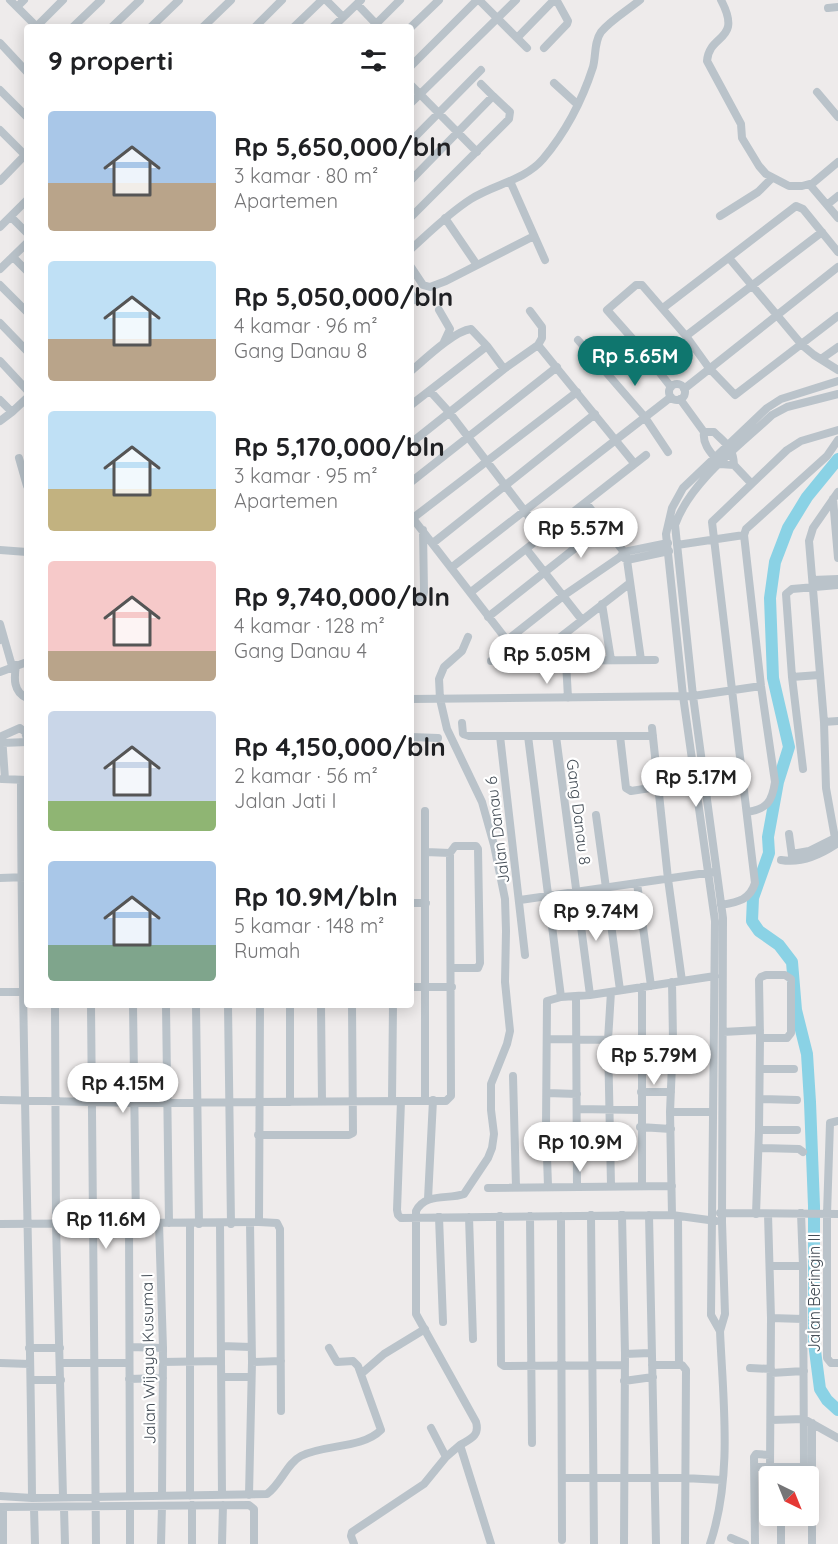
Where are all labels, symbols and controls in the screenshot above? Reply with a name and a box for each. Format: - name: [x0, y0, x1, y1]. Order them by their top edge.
- text: 9 properti: [48, 44, 173, 77]
- icon: filters: [357, 44, 390, 77]
- text: Rp 5,650,000/bln: [234, 130, 452, 163]
- icon: home: [96, 135, 168, 207]
- text: 3 kamar · 80 m²: [234, 163, 378, 188]
- text: Apartemen: [234, 188, 338, 213]
- text: Rp 5,050,000/bln: [234, 280, 453, 313]
- icon: home: [96, 285, 168, 357]
- text: 4 kamar · 96 m²: [234, 313, 378, 338]
- pin: Rp 5.65M: [573, 336, 697, 387]
- text: Gang Danau 8: [234, 338, 367, 363]
- text: Rp 5.65M: [592, 343, 678, 368]
- text: Rp 5,170,000/bln: [234, 430, 445, 463]
- icon: home: [96, 435, 168, 507]
- text: 3 kamar · 95 m²: [234, 463, 378, 488]
- text: Apartemen: [234, 488, 338, 513]
- pin: Rp 5.57M: [519, 508, 643, 559]
- text: Rp 5.57M: [538, 515, 624, 540]
- text: Rp 9,740,000/bln: [234, 580, 450, 613]
- icon: home: [96, 585, 168, 657]
- text: 4 kamar · 128 m²: [234, 613, 385, 638]
- pin: Rp 5.05M: [485, 634, 609, 685]
- text: Gang Danau 4: [234, 638, 367, 663]
- text: Rp 5.05M: [503, 641, 591, 666]
- text: Rp 4,150,000/bln: [234, 730, 446, 763]
- icon: home: [96, 735, 168, 807]
- pin: Rp 5.17M: [634, 757, 758, 808]
- street label: Gang Danau 8: [563, 758, 595, 866]
- text: 2 kamar · 56 m²: [234, 763, 378, 788]
- text: Rp 5.17M: [655, 764, 737, 789]
- street label: Jalan Danau 6: [480, 775, 514, 885]
- text: Jalan Jati I: [234, 788, 336, 813]
- text: Rp 10.9M/bln: [234, 880, 398, 913]
- icon: home: [96, 885, 168, 957]
- pin: Rp 9.74M: [534, 891, 658, 942]
- text: Rp 9.74M: [553, 898, 639, 923]
- text: 5 kamar · 148 m²: [234, 913, 384, 938]
- text: Rumah: [234, 938, 300, 963]
- pin: Rp 5.79M: [592, 1035, 716, 1086]
- text: Rp 5.79M: [611, 1042, 697, 1067]
- pin: Rp 4.15M: [61, 1063, 185, 1114]
- text: Rp 4.15M: [81, 1070, 165, 1095]
- pin: Rp 10.9M: [518, 1122, 642, 1173]
- text: Rp 10.9M: [538, 1129, 622, 1154]
- pin: Rp 11.6M: [44, 1199, 168, 1250]
- text: Rp 11.6M: [66, 1206, 146, 1231]
- street label: Jalan Beringin II: [804, 1233, 824, 1353]
- street label: Jalan Wijaya Kusuma I: [137, 1273, 159, 1445]
- north arrow: [759, 1466, 819, 1526]
- map controls: [759, 1466, 819, 1526]

